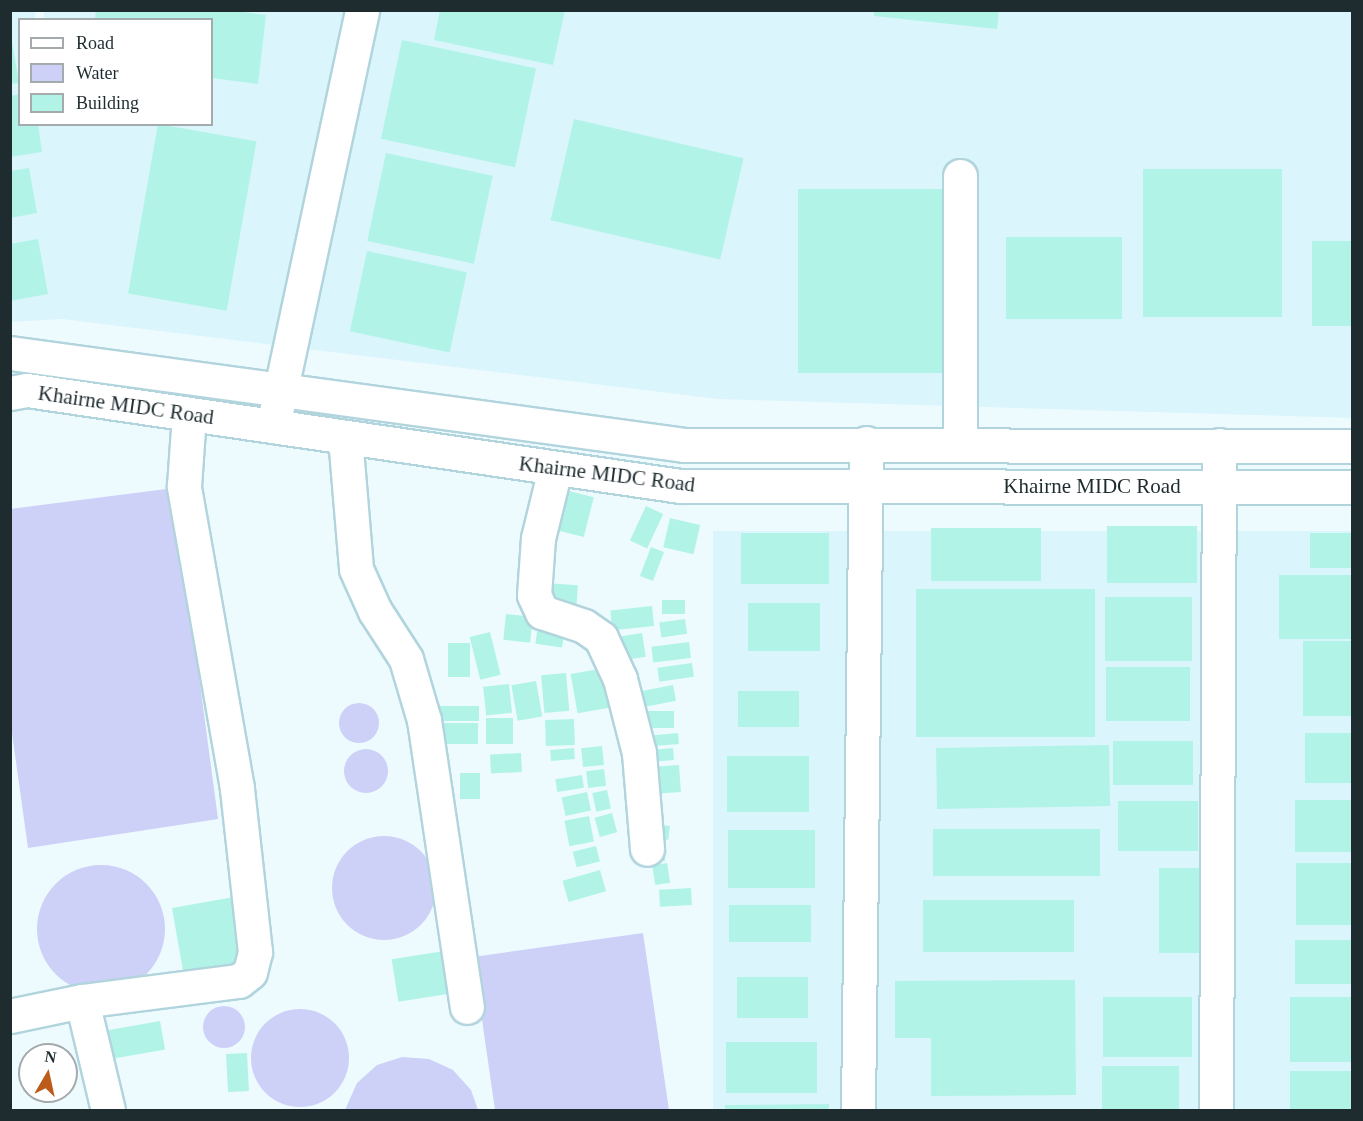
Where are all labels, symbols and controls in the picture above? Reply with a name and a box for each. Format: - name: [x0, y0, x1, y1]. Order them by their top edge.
- legend: [18, 18, 213, 126]
- text: Road: [76, 33, 114, 53]
- text: Water: [76, 63, 119, 83]
- text: Building: [76, 93, 139, 113]
- street label: Khairne MIDC Road: [36, 380, 216, 430]
- street label: Khairne MIDC Road: [517, 451, 697, 497]
- street label: Khairne MIDC Road: [1003, 473, 1181, 499]
- north arrow: [18, 1043, 78, 1103]
- text: N: [44, 1047, 58, 1066]

